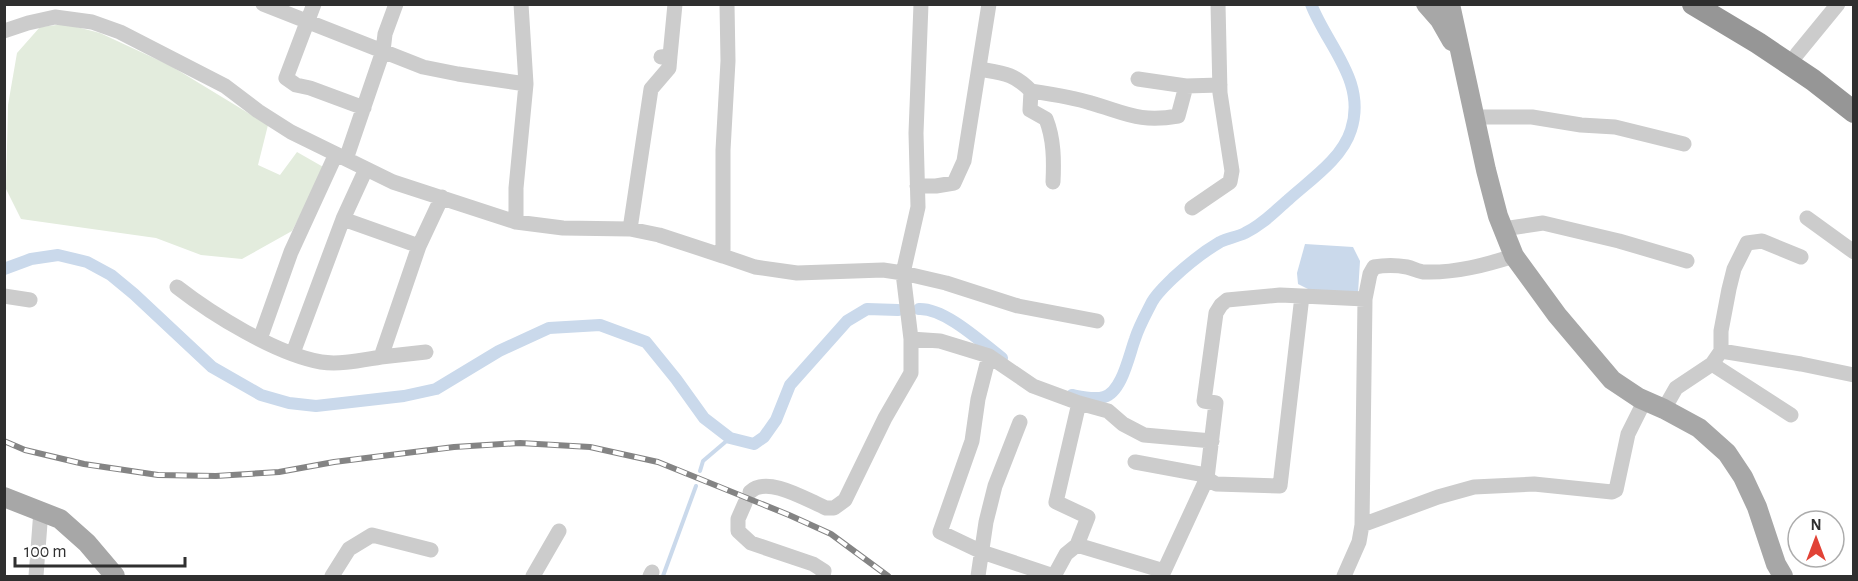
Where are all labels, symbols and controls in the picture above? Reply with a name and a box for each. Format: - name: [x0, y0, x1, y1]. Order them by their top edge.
- north arrow: [1786, 509, 1846, 569]
- text: N: [1810, 517, 1822, 533]
- scale bar: [15, 530, 184, 568]
- text: 100 m: [24, 543, 67, 561]

